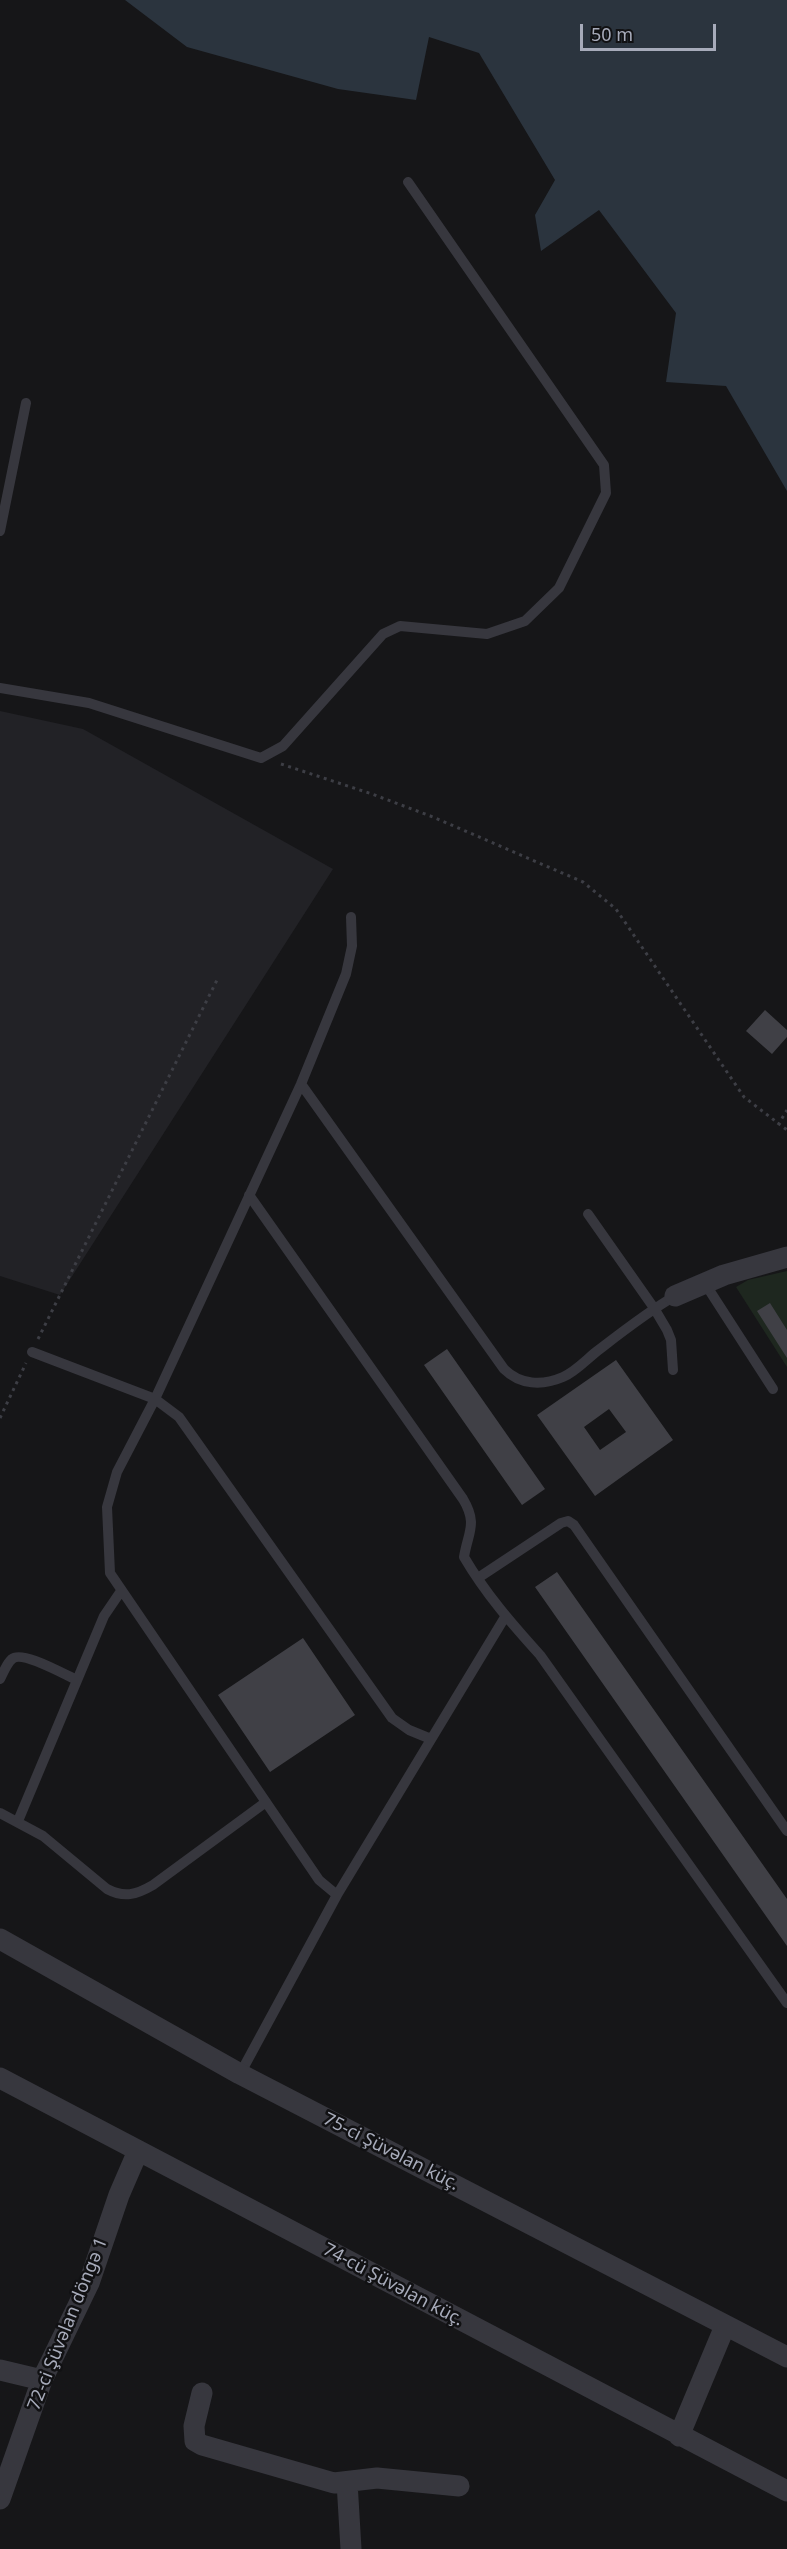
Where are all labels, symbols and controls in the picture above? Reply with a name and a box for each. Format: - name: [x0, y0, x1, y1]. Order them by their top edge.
- scale bar: [583, 12, 720, 50]
- text: 50 m: [591, 22, 633, 46]
- street label: 75-ci Şüvəlan küç.: [320, 2108, 462, 2196]
- street label: 72-ci Şüvəlan döngə 1: [23, 2234, 113, 2414]
- street label: 74-cü Şüvəlan küç.: [319, 2239, 467, 2331]

